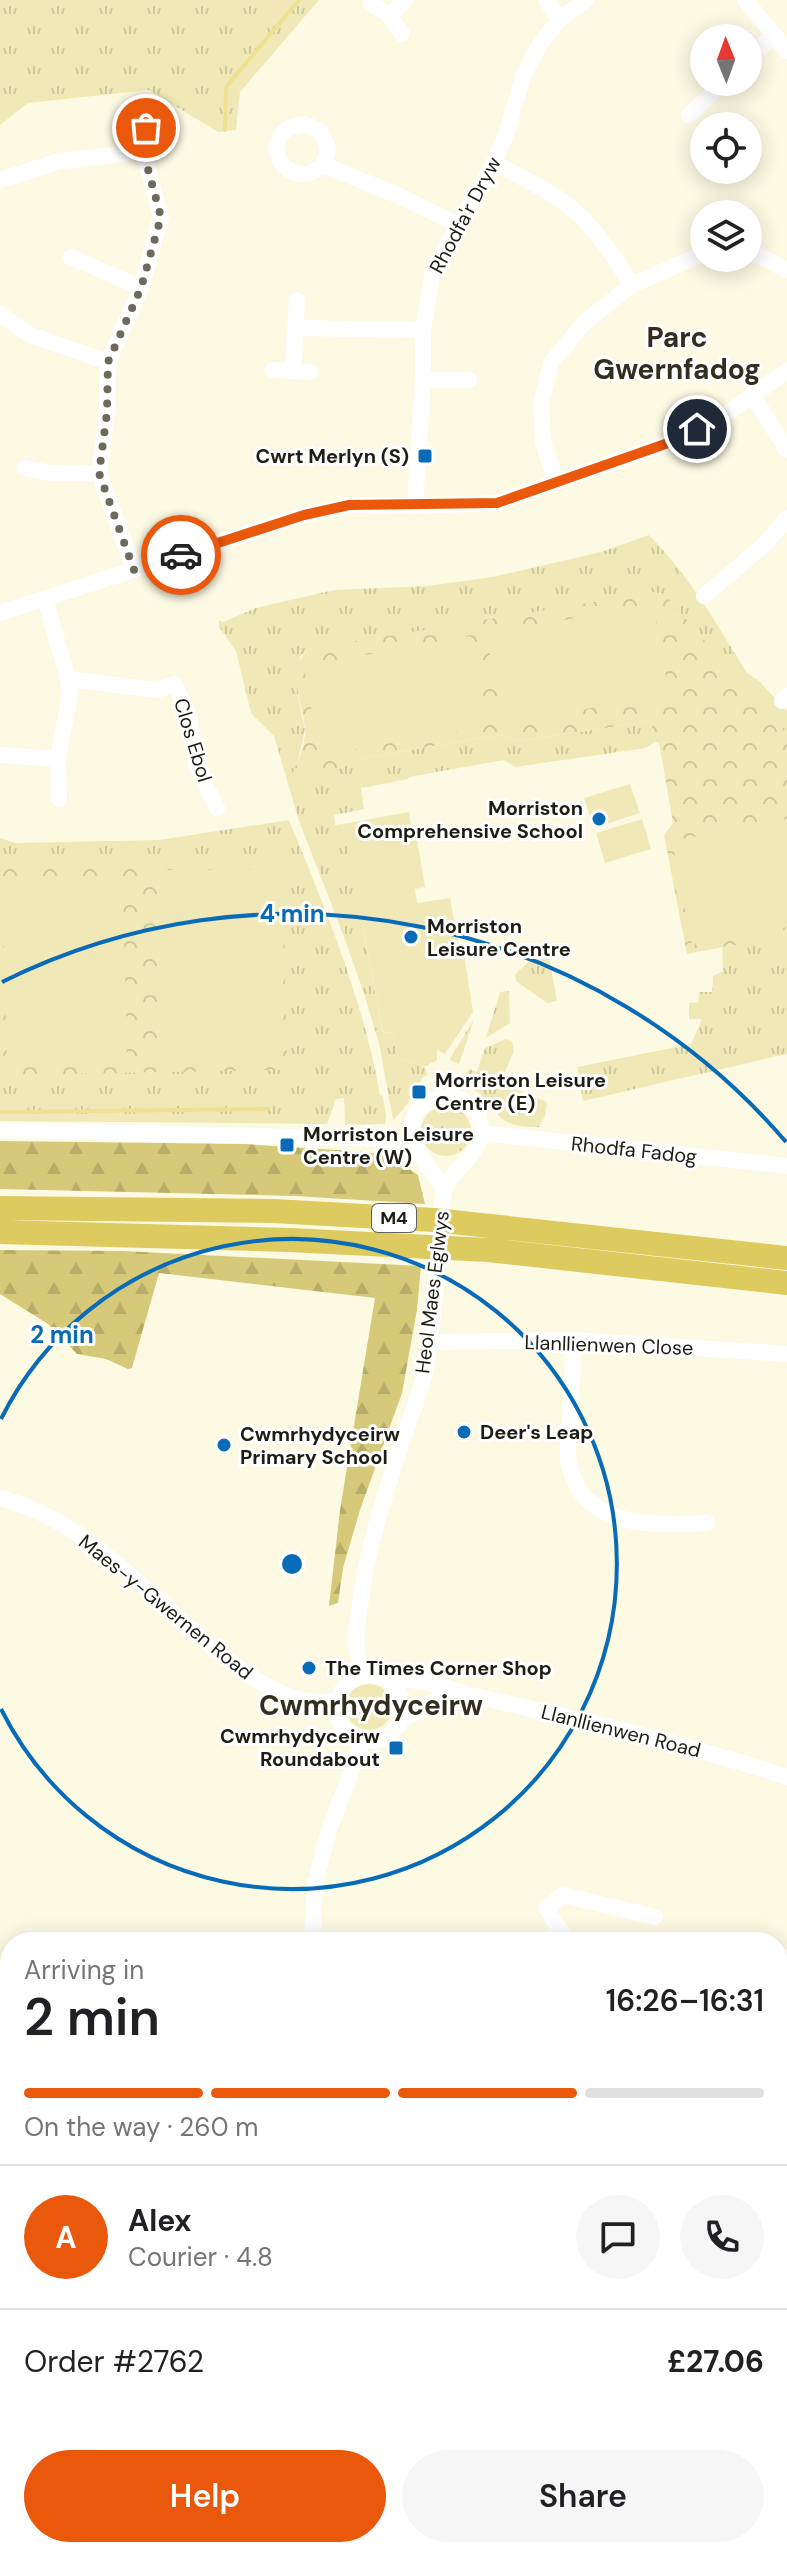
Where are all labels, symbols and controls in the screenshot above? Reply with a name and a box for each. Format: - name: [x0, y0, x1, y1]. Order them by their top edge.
- north arrow: [690, 24, 762, 96]
- map controls: [690, 24, 762, 272]
- pin: [112, 94, 180, 162]
- icon: bag: [124, 106, 168, 150]
- button: locate: [690, 112, 762, 184]
- street label: Rhodfa'r Dryw: [423, 152, 507, 278]
- button: layers: [690, 200, 762, 272]
- district label: Parc Gwernfadog: [593, 319, 761, 388]
- pin: [663, 395, 731, 463]
- icon: home: [675, 407, 719, 451]
- place label: Cwrt Merlyn (S): [256, 443, 409, 469]
- marker: Cwrt Merlyn (S): [416, 447, 434, 465]
- courier: [141, 515, 221, 595]
- icon: car: [159, 533, 203, 577]
- street label: Clos Ebol: [168, 695, 218, 785]
- place label: Morriston Comprehensive School: [357, 795, 583, 844]
- marker: Morriston Comprehensive School: [590, 810, 608, 828]
- text: 4 min: [259, 898, 325, 929]
- place label: Morriston Leisure Centre: [427, 913, 571, 962]
- marker: Morriston Leisure Centre: [402, 928, 420, 946]
- place label: Morriston Leisure Centre (E): [435, 1067, 606, 1116]
- marker: Morriston Leisure Centre (E): [410, 1083, 428, 1101]
- place label: Morriston Leisure Centre (W): [303, 1121, 474, 1170]
- street label: Rhodfa Fadog: [570, 1130, 698, 1170]
- marker: Morriston Leisure Centre (W): [278, 1136, 296, 1154]
- road number: M4: [372, 1204, 416, 1232]
- street label: Heol Maes Eglwys: [409, 1209, 455, 1375]
- text: 2 min: [30, 1319, 94, 1350]
- street label: Llanllienwen Close: [524, 1329, 694, 1361]
- place label: Deer's Leap: [480, 1419, 593, 1445]
- place label: Cwmrhydyceirw Primary School: [240, 1421, 401, 1470]
- marker: Deer's Leap: [455, 1423, 473, 1441]
- marker: Cwmrhydyceirw Primary School: [215, 1436, 233, 1454]
- street label: Maes-y-Gwernen Road: [74, 1529, 258, 1685]
- centre of rings: [278, 1550, 306, 1578]
- place label: The Times Corner Shop: [325, 1655, 552, 1681]
- marker: The Times Corner Shop: [300, 1659, 318, 1677]
- district label: Cwmrhydyceirw: [259, 1687, 483, 1724]
- street label: Llanllienwen Road: [539, 1699, 703, 1763]
- place label: Cwmrhydyceirw Roundabout: [220, 1723, 381, 1772]
- marker: Cwmrhydyceirw Roundabout: [387, 1739, 405, 1757]
- text: Arriving in: [24, 1953, 144, 1987]
- text: 16:26–16:31: [606, 1981, 764, 2020]
- text: 2 min: [24, 1983, 160, 2051]
- text: On the way · 260 m: [24, 2110, 259, 2144]
- button: chat: [576, 2195, 660, 2279]
- button: phone: [680, 2195, 764, 2279]
- text: Alex: [128, 2201, 191, 2240]
- text: A: [55, 2218, 77, 2257]
- text: Courier · 4.8: [128, 2240, 273, 2274]
- text: Order #2762: [24, 2342, 204, 2381]
- text: £27.06: [667, 2342, 764, 2381]
- button: Help: [24, 2450, 386, 2542]
- button: Share: [402, 2450, 764, 2542]

